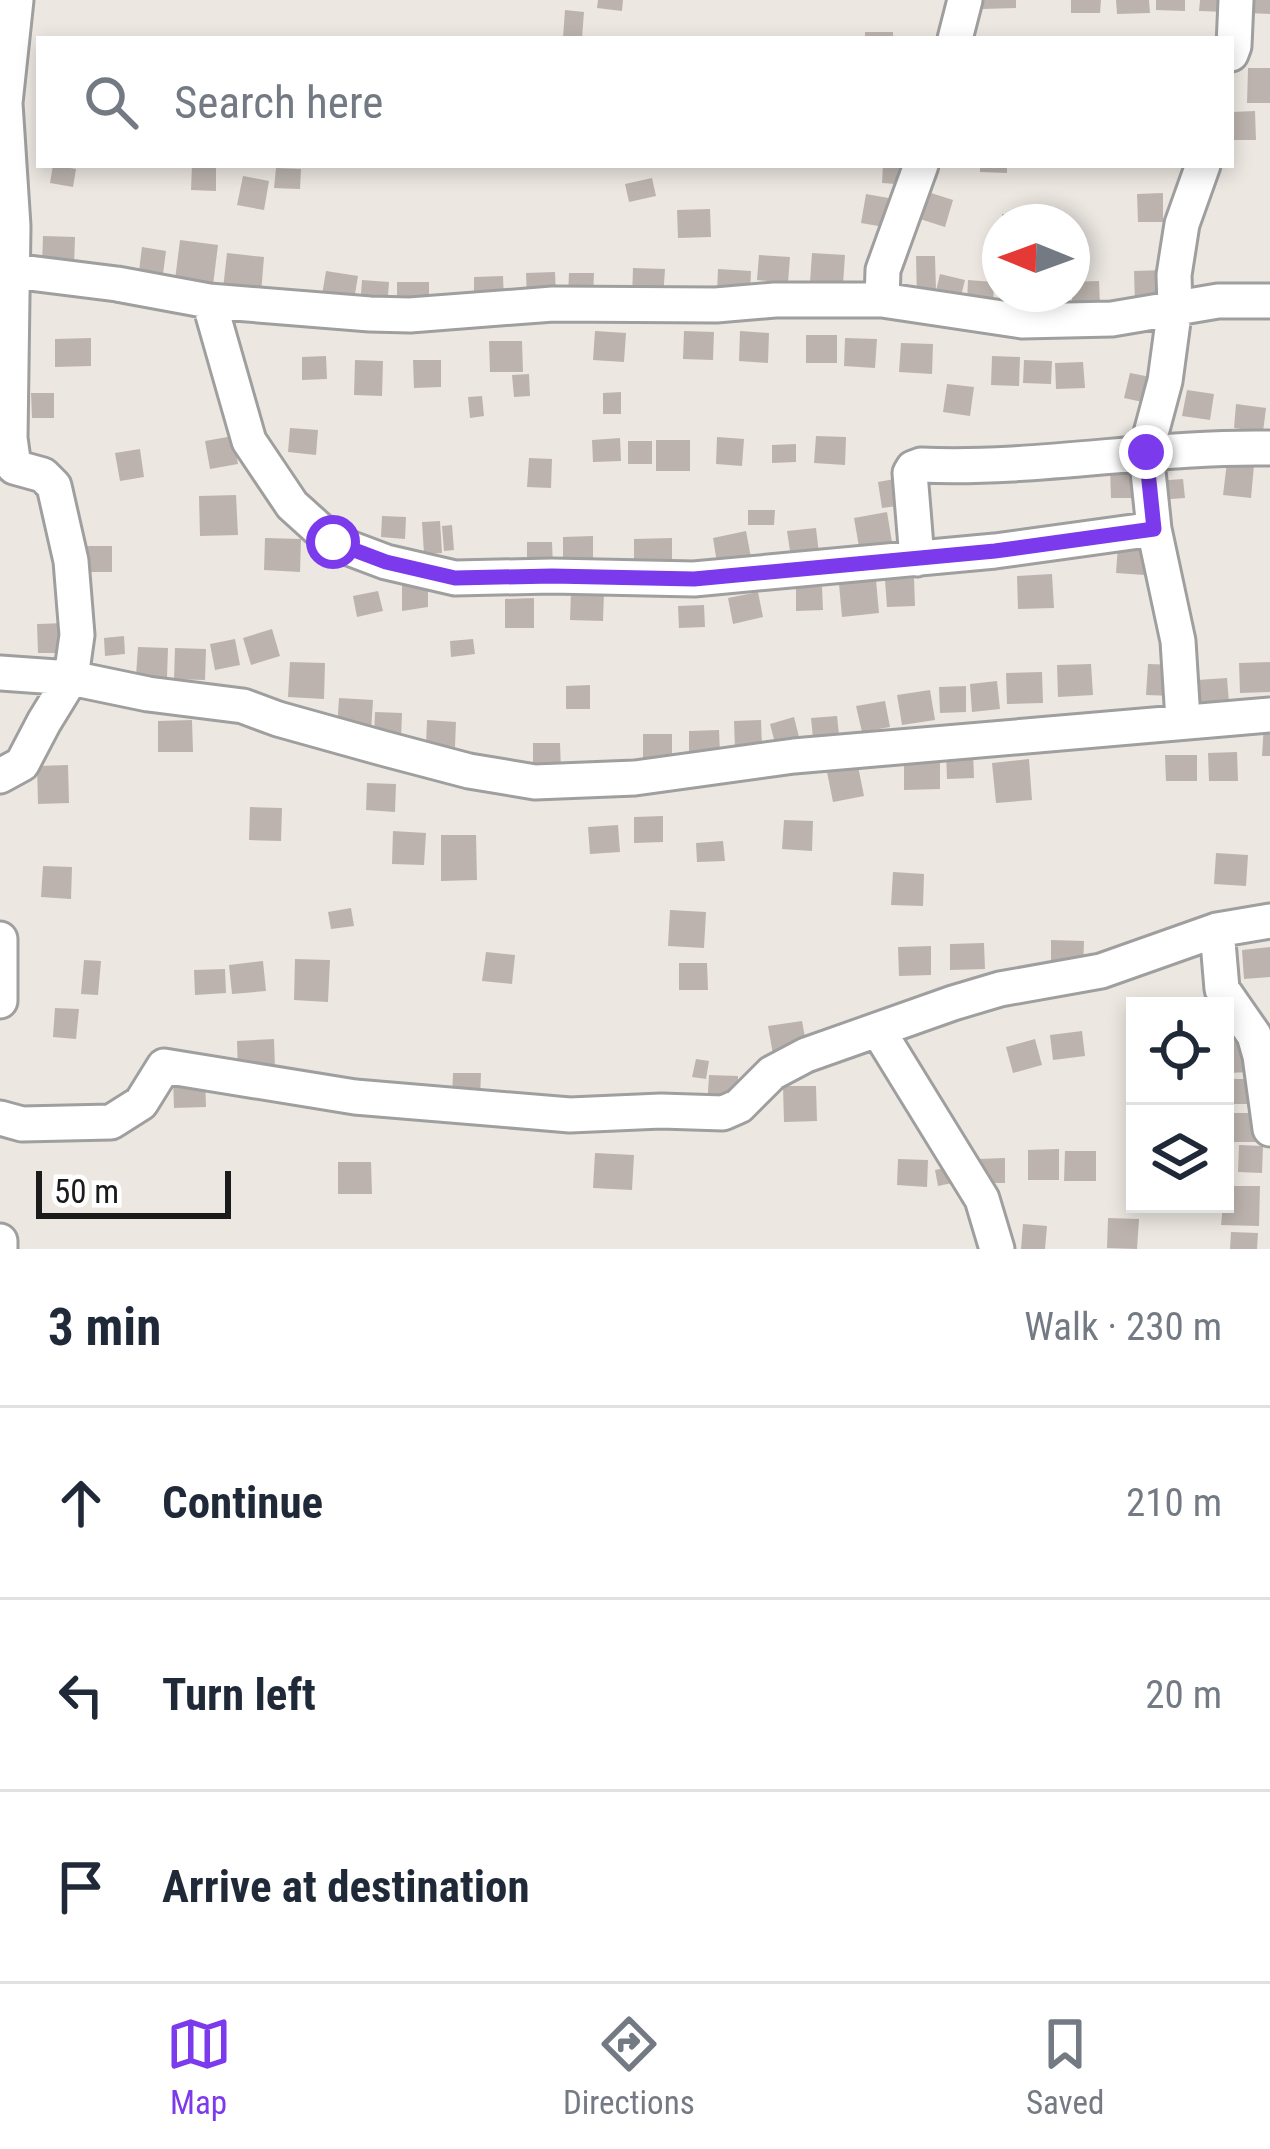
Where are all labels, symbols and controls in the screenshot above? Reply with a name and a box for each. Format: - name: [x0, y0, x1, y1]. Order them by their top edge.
- search box: [36, 36, 1234, 168]
- icon: search: [78, 69, 144, 135]
- text: Search here: [174, 76, 383, 129]
- north arrow: [982, 204, 1090, 312]
- route end: [1119, 425, 1173, 479]
- route start: [306, 515, 360, 569]
- map controls: [1126, 997, 1234, 1213]
- button: locate: [1126, 997, 1234, 1105]
- button: layers: [1126, 1105, 1234, 1213]
- scale bar: [36, 1165, 231, 1218]
- text: 50 m: [54, 1172, 119, 1211]
- text: 3 min: [48, 1298, 161, 1357]
- text: Walk · 230 m: [1024, 1304, 1222, 1350]
- icon: ahead: [48, 1470, 114, 1536]
- text: Continue: [162, 1476, 323, 1529]
- text: 210 m: [1126, 1480, 1222, 1526]
- icon: left: [48, 1662, 114, 1728]
- text: Turn left: [162, 1668, 316, 1721]
- text: 20 m: [1145, 1672, 1222, 1718]
- icon: arrive: [48, 1854, 114, 1920]
- text: Arrive at destination: [162, 1860, 530, 1913]
- tab: Map: [166, 2011, 232, 2122]
- tab: Directions: [563, 2011, 695, 2122]
- tab: Saved: [1026, 2011, 1104, 2122]

